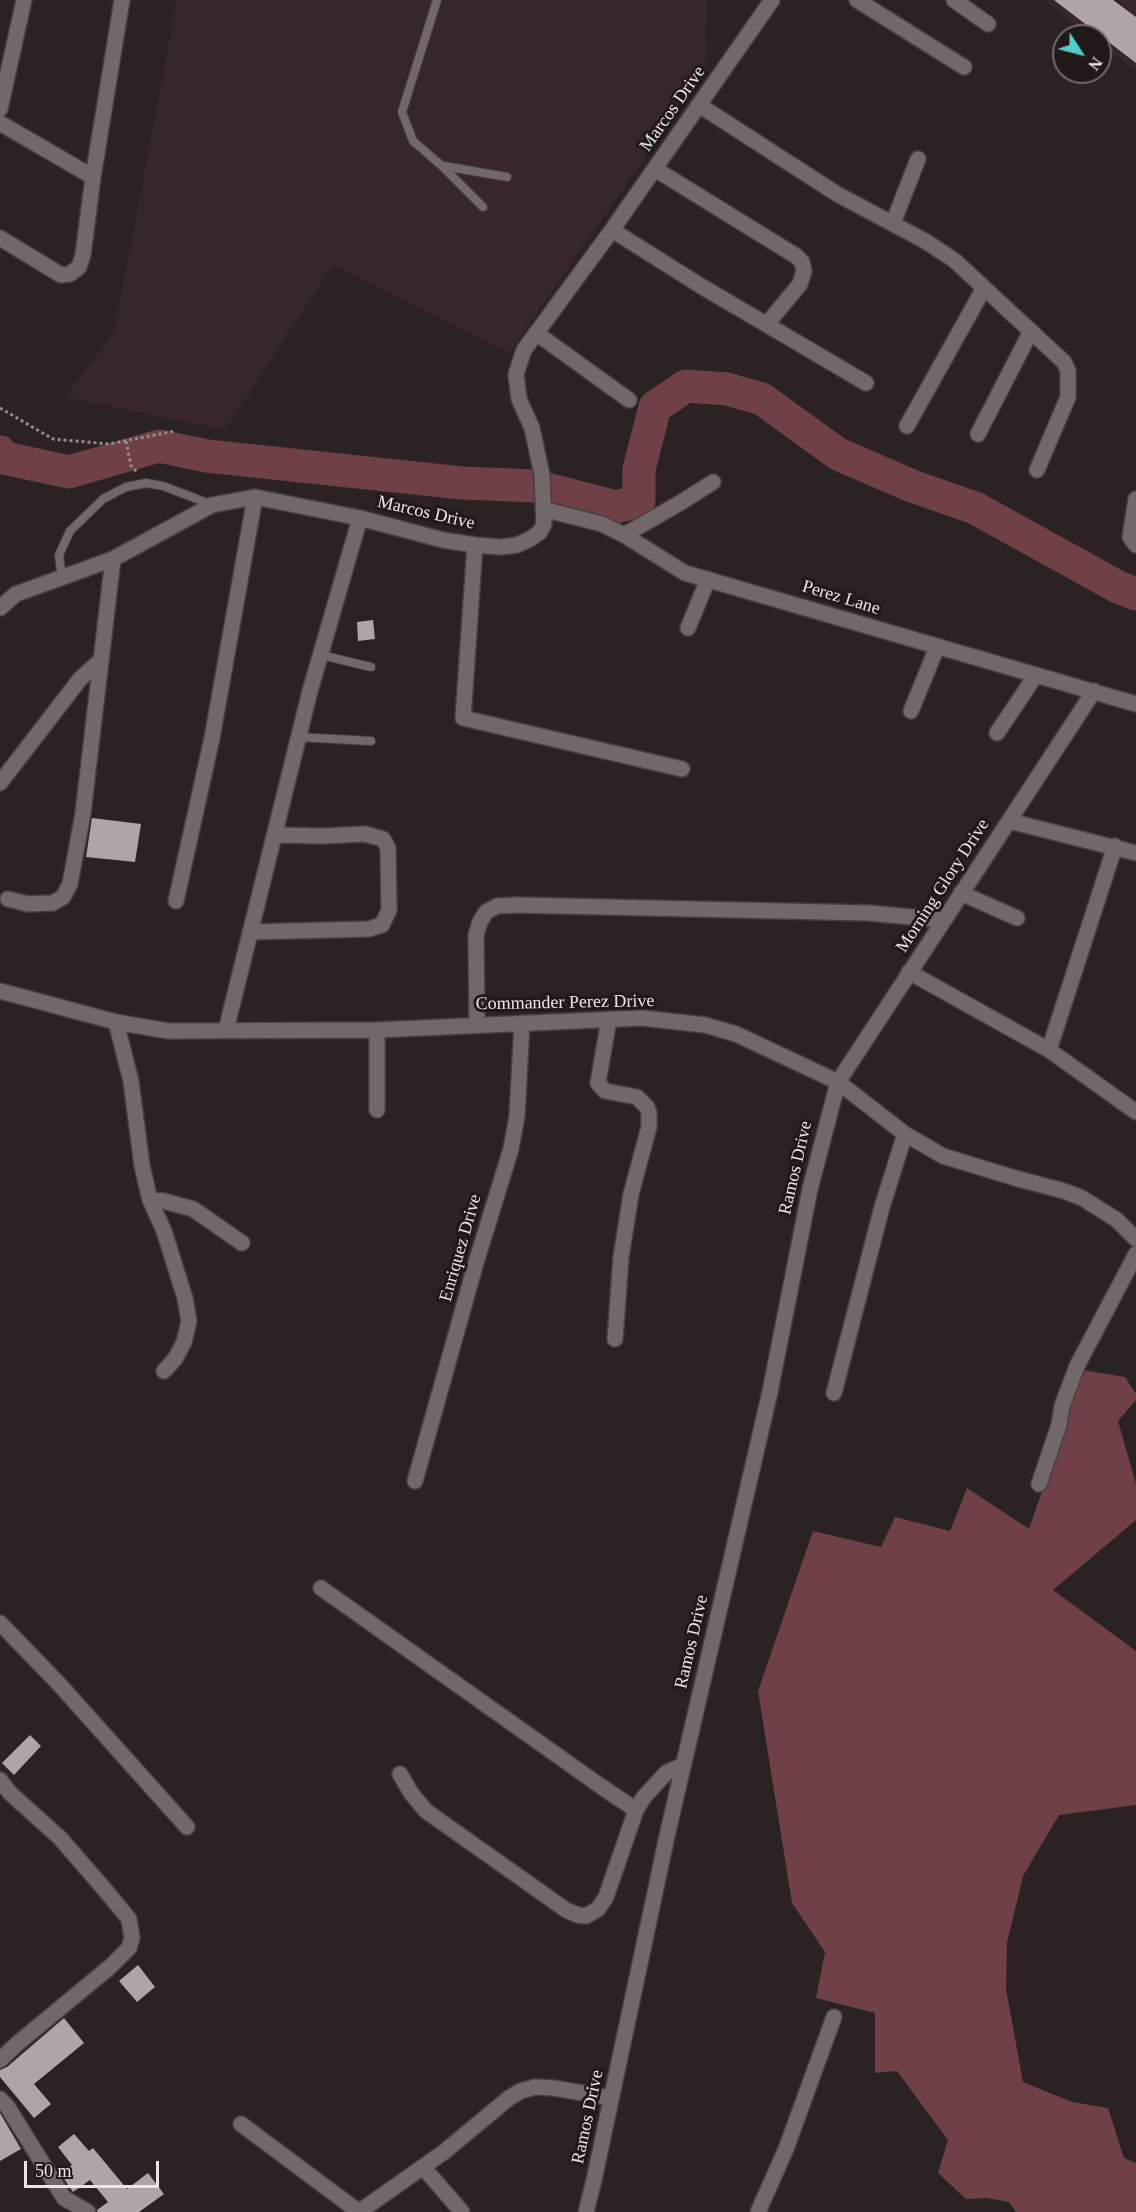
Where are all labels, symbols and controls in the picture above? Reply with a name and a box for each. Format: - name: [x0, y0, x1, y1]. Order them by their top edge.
- north arrow: [1052, 24, 1112, 84]
- text: N: [1085, 54, 1106, 73]
- street label: Marcos Drive: [636, 62, 710, 156]
- street label: Marcos Drive: [375, 491, 477, 535]
- street label: Perez Lane: [799, 576, 883, 620]
- street label: Morning Glory Drive: [892, 815, 994, 957]
- street label: Commander Perez Drive: [475, 991, 655, 1015]
- street label: Ramos Drive: [775, 1119, 817, 1217]
- street label: Enriquez Drive: [435, 1192, 487, 1304]
- street label: Ramos Drive: [671, 1593, 713, 1691]
- street label: Ramos Drive: [568, 2068, 608, 2166]
- scale bar: [27, 2149, 162, 2187]
- text: 50 m: [35, 2161, 72, 2181]

